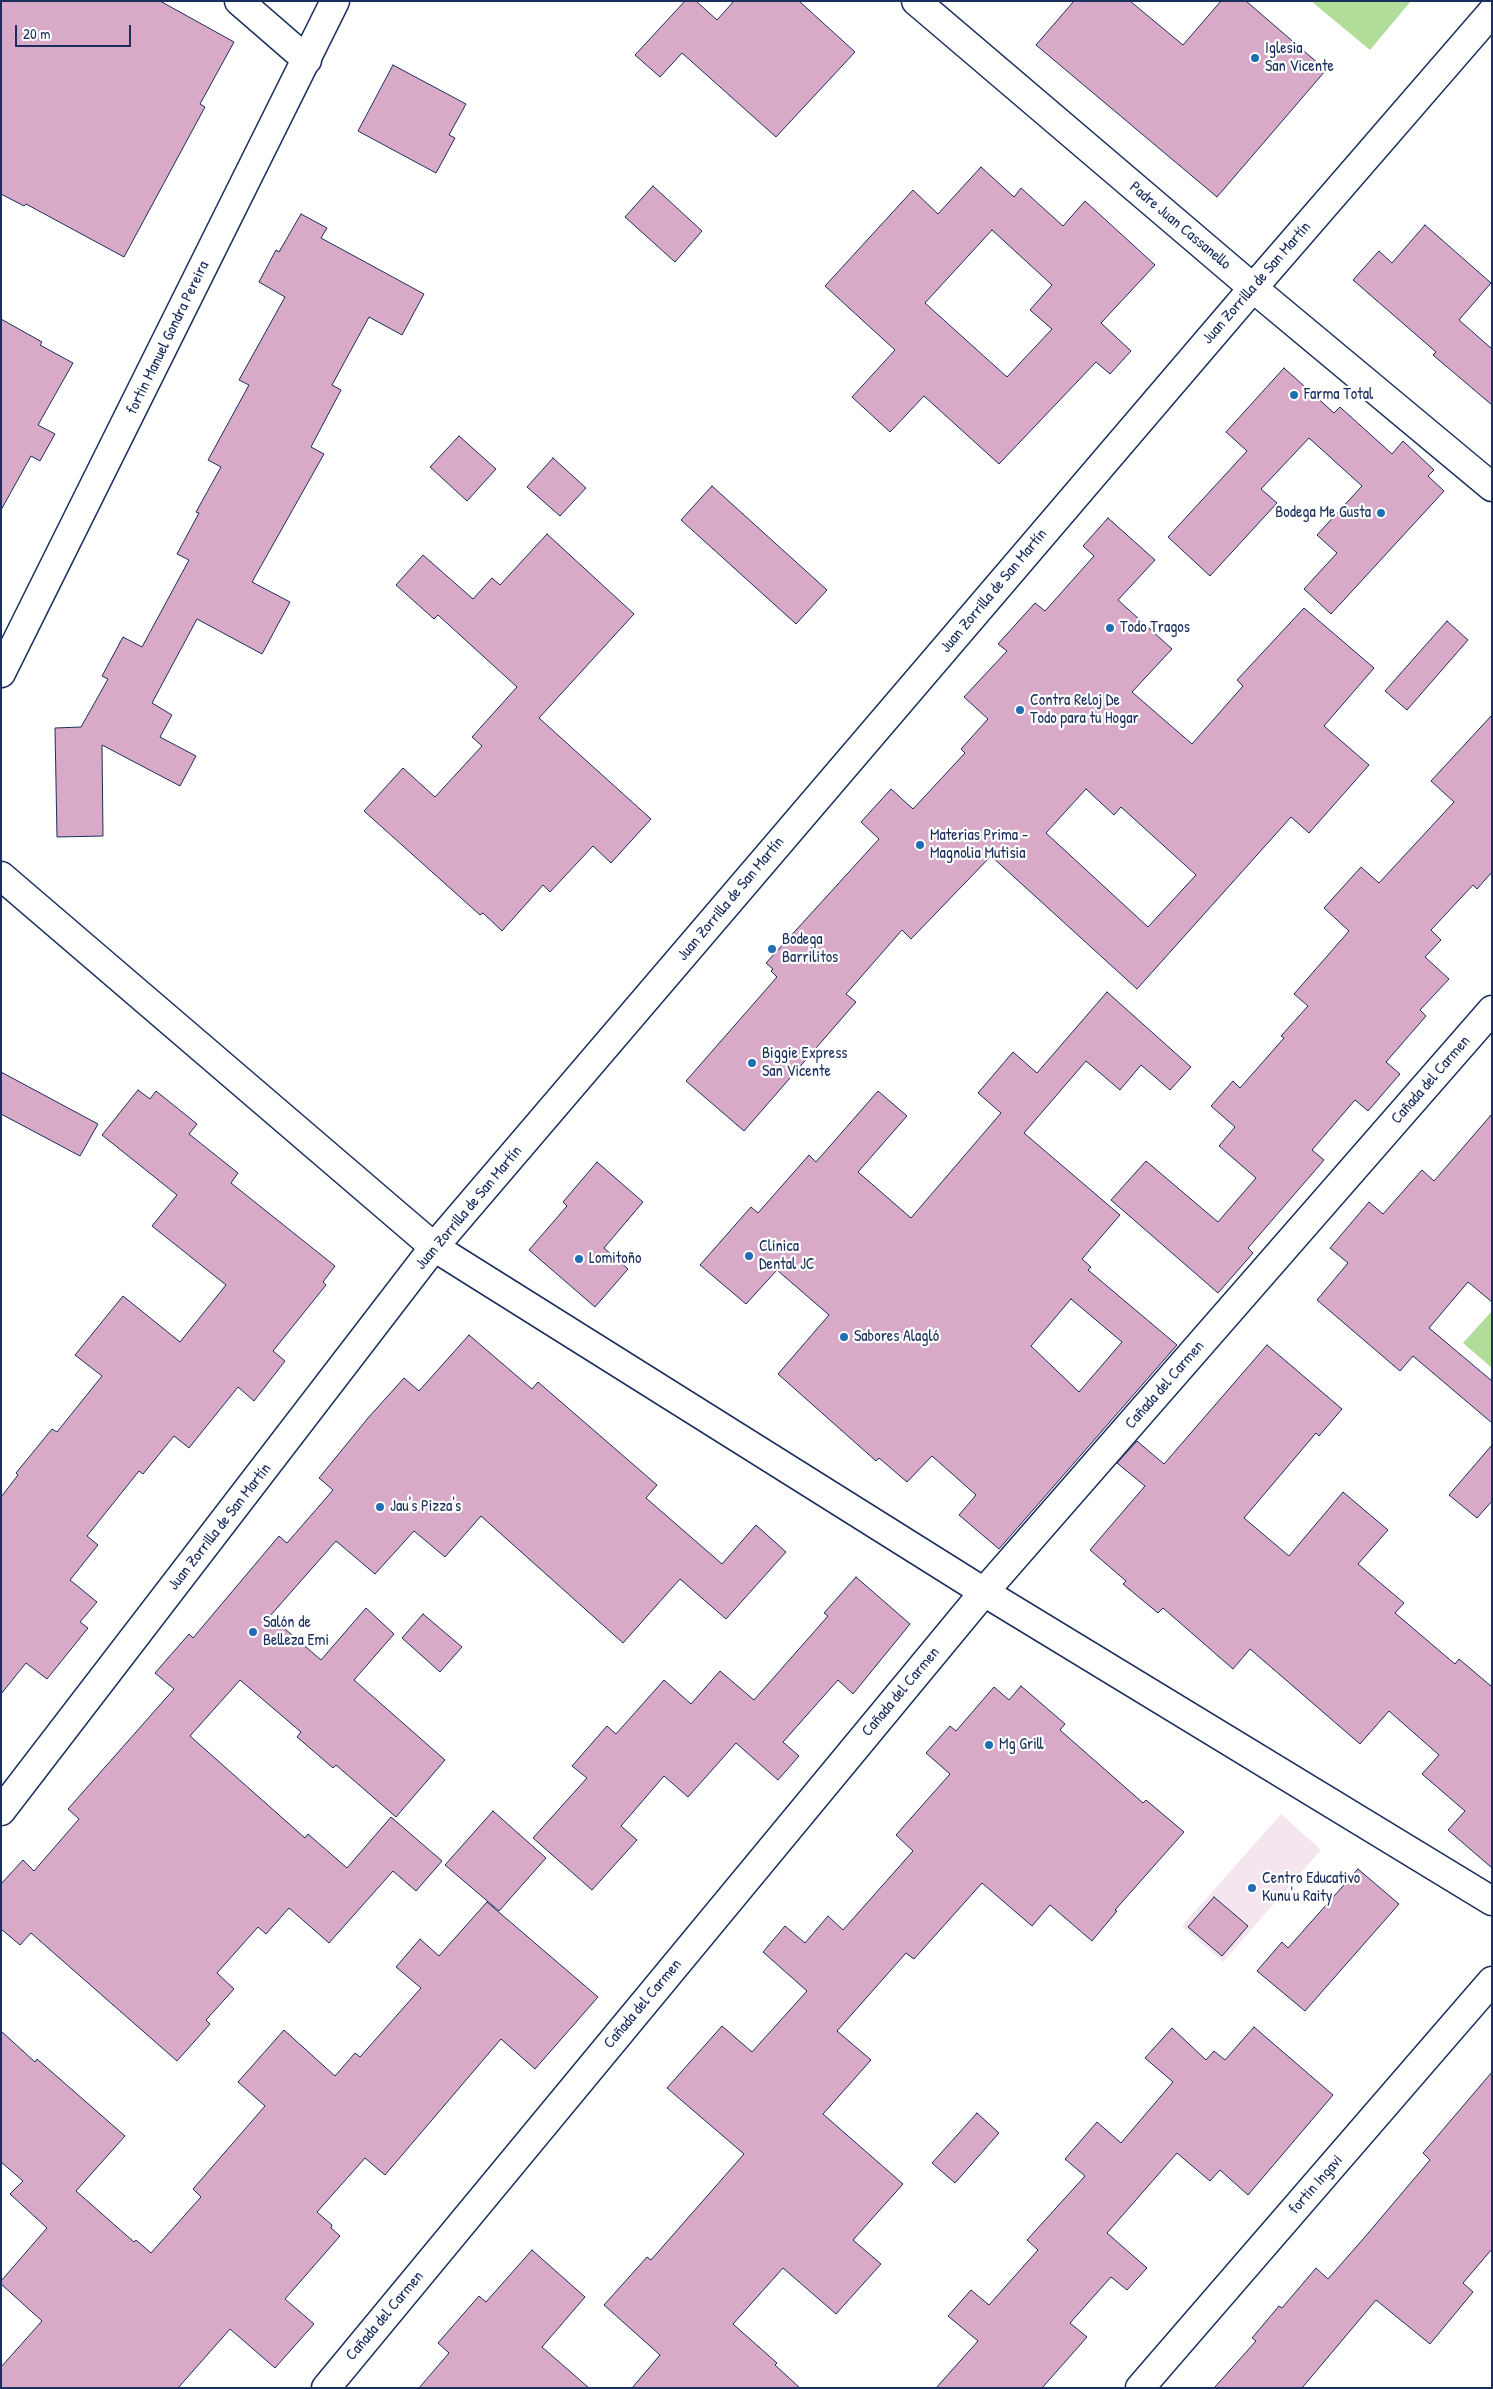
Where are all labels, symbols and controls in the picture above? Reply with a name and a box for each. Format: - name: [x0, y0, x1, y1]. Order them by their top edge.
- scale bar: [18, 15, 134, 47]
- text: 20 m: [23, 23, 50, 44]
- place label: Iglesia San Vicente: [1265, 39, 1334, 77]
- marker: Iglesia San Vicente: [1249, 52, 1261, 64]
- street label: Padre Juan Cassanello: [1125, 178, 1235, 274]
- street label: Juan Zorrilla de San Martín: [1199, 218, 1315, 348]
- street label: fortin Manuel Gondra Pereira: [122, 258, 214, 418]
- place label: Farma Total: [1304, 385, 1373, 405]
- marker: Farma Total: [1288, 389, 1300, 401]
- place label: Bodega Me Gusta: [1275, 503, 1371, 523]
- marker: Bodega Me Gusta: [1375, 507, 1387, 519]
- street label: Juan Zorrilla de San Martín: [937, 525, 1051, 657]
- place label: Todo Tragos: [1120, 618, 1190, 638]
- marker: Todo Tragos: [1104, 622, 1116, 634]
- place label: Contra Reloj De Todo para tu Hogar: [1030, 691, 1139, 729]
- marker: Contra Reloj De Todo para tu Hogar: [1014, 704, 1026, 716]
- place label: Materias Prima - Magnolia Mutisia: [930, 826, 1028, 864]
- street label: Juan Zorrilla de San Martín: [674, 833, 788, 965]
- marker: Materias Prima - Magnolia Mutisia: [914, 839, 926, 851]
- place label: Bodega Barrilitos: [782, 930, 838, 968]
- marker: Bodega Barrilitos: [766, 943, 778, 955]
- street label: Cañada del Carmen: [1387, 1032, 1475, 1128]
- place label: Biggie Express San Vicente: [762, 1044, 848, 1082]
- marker: Biggie Express San Vicente: [746, 1057, 758, 1069]
- street label: Juan Zorrilla de San Martín: [412, 1142, 526, 1274]
- place label: Clínica Dental JC: [759, 1237, 815, 1275]
- place label: Lomitoño: [589, 1249, 641, 1269]
- marker: Clínica Dental JC: [743, 1250, 755, 1262]
- marker: Lomitoño: [573, 1253, 585, 1265]
- place label: Sabores Alagló: [854, 1327, 939, 1347]
- marker: Sabores Alagló: [838, 1331, 850, 1343]
- street label: Cañada del Carmen: [1121, 1337, 1209, 1433]
- street label: Juan Zorrilla de San Martín: [164, 1460, 276, 1594]
- place label: Jau's Pizza's: [390, 1497, 461, 1517]
- marker: Jau's Pizza's: [374, 1501, 386, 1513]
- place label: Salón de Belleza Emi: [263, 1613, 329, 1651]
- marker: Salón de Belleza Emi: [247, 1626, 259, 1638]
- street label: Cañada del Carmen: [858, 1643, 944, 1741]
- place label: Mg Grill: [999, 1735, 1044, 1755]
- marker: Mg Grill: [983, 1739, 995, 1751]
- place label: Centro Educativo Kunu'u Raity: [1262, 1869, 1360, 1907]
- marker: Centro Educativo Kunu'u Raity: [1246, 1882, 1258, 1894]
- street label: Cañada del Carmen: [600, 1955, 686, 2053]
- street label: fortin Ingavi: [1285, 2151, 1347, 2219]
- street label: Cañada del Carmen: [342, 2267, 428, 2365]

